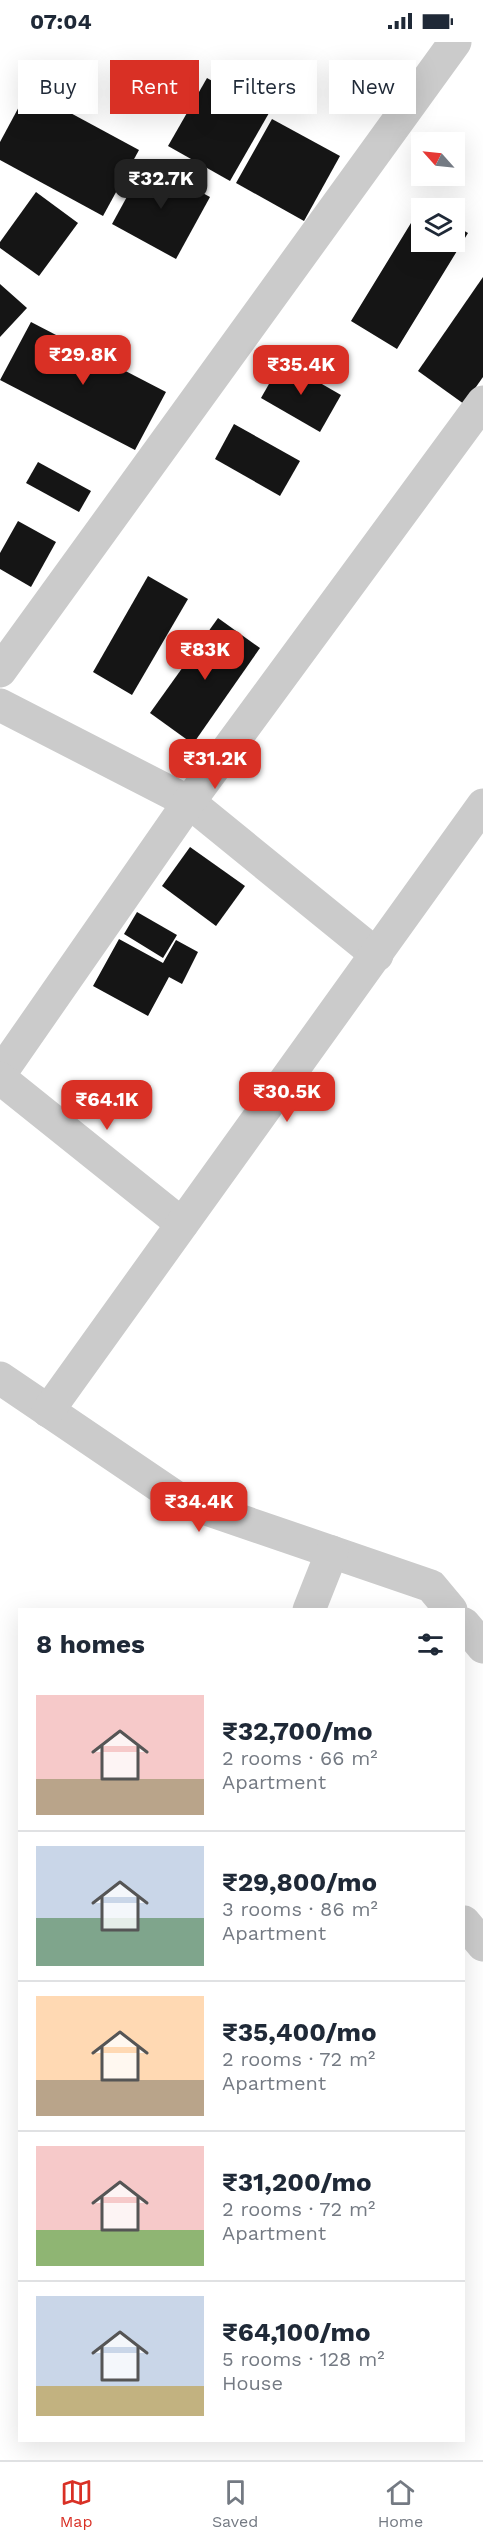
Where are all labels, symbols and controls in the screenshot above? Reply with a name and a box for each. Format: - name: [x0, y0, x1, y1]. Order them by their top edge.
- text: 07:04: [30, 9, 92, 34]
- chip: Buy: [18, 60, 98, 114]
- chip: Rent: [110, 60, 199, 114]
- chip: Filters: [211, 60, 317, 114]
- chip: New: [329, 60, 416, 114]
- north arrow: [411, 132, 465, 186]
- map controls: [411, 132, 465, 252]
- pin: ₹32.7K: [112, 159, 210, 210]
- text: ₹32.7K: [128, 166, 194, 190]
- button: layers: [411, 198, 465, 252]
- pin: ₹29.8K: [34, 335, 132, 386]
- text: ₹29.8K: [49, 342, 117, 366]
- pin: ₹35.4K: [252, 345, 350, 396]
- text: ₹35.4K: [267, 352, 335, 376]
- pin: ₹83K: [169, 630, 241, 681]
- text: ₹83K: [180, 637, 230, 661]
- pin: ₹31.2K: [166, 739, 264, 790]
- text: ₹31.2K: [183, 746, 247, 770]
- pin: ₹30.5K: [238, 1072, 336, 1123]
- text: ₹30.5K: [253, 1079, 321, 1103]
- pin: ₹64.1K: [58, 1080, 156, 1131]
- text: ₹64.1K: [75, 1087, 139, 1111]
- pin: ₹34.4K: [150, 1482, 248, 1533]
- text: ₹34.4K: [164, 1489, 234, 1513]
- icon: filters: [414, 1628, 447, 1661]
- text: 8 homes: [36, 1629, 145, 1659]
- text: ₹32,700/mo: [222, 1716, 373, 1746]
- icon: home: [84, 1719, 156, 1791]
- text: 2 rooms · 66 m²: [222, 1746, 378, 1770]
- text: Apartment: [222, 1770, 326, 1794]
- text: ₹29,800/mo: [222, 1867, 377, 1897]
- icon: home: [84, 1870, 156, 1942]
- text: 3 rooms · 86 m²: [222, 1897, 378, 1921]
- text: Apartment: [222, 1921, 326, 1945]
- text: ₹35,400/mo: [222, 2017, 377, 2047]
- icon: home: [84, 2020, 156, 2092]
- text: 2 rooms · 72 m²: [222, 2047, 375, 2071]
- text: Apartment: [222, 2071, 326, 2095]
- text: ₹31,200/mo: [222, 2167, 372, 2197]
- icon: home: [84, 2170, 156, 2242]
- text: 2 rooms · 72 m²: [222, 2197, 375, 2221]
- text: Apartment: [222, 2221, 326, 2245]
- text: ₹64,100/mo: [222, 2317, 371, 2347]
- icon: home: [84, 2320, 156, 2392]
- text: 5 rooms · 128 m²: [222, 2347, 385, 2371]
- text: House: [222, 2371, 283, 2395]
- tab: Map: [60, 2476, 93, 2531]
- tab: Saved: [212, 2476, 258, 2531]
- tab: Home: [378, 2476, 423, 2531]

